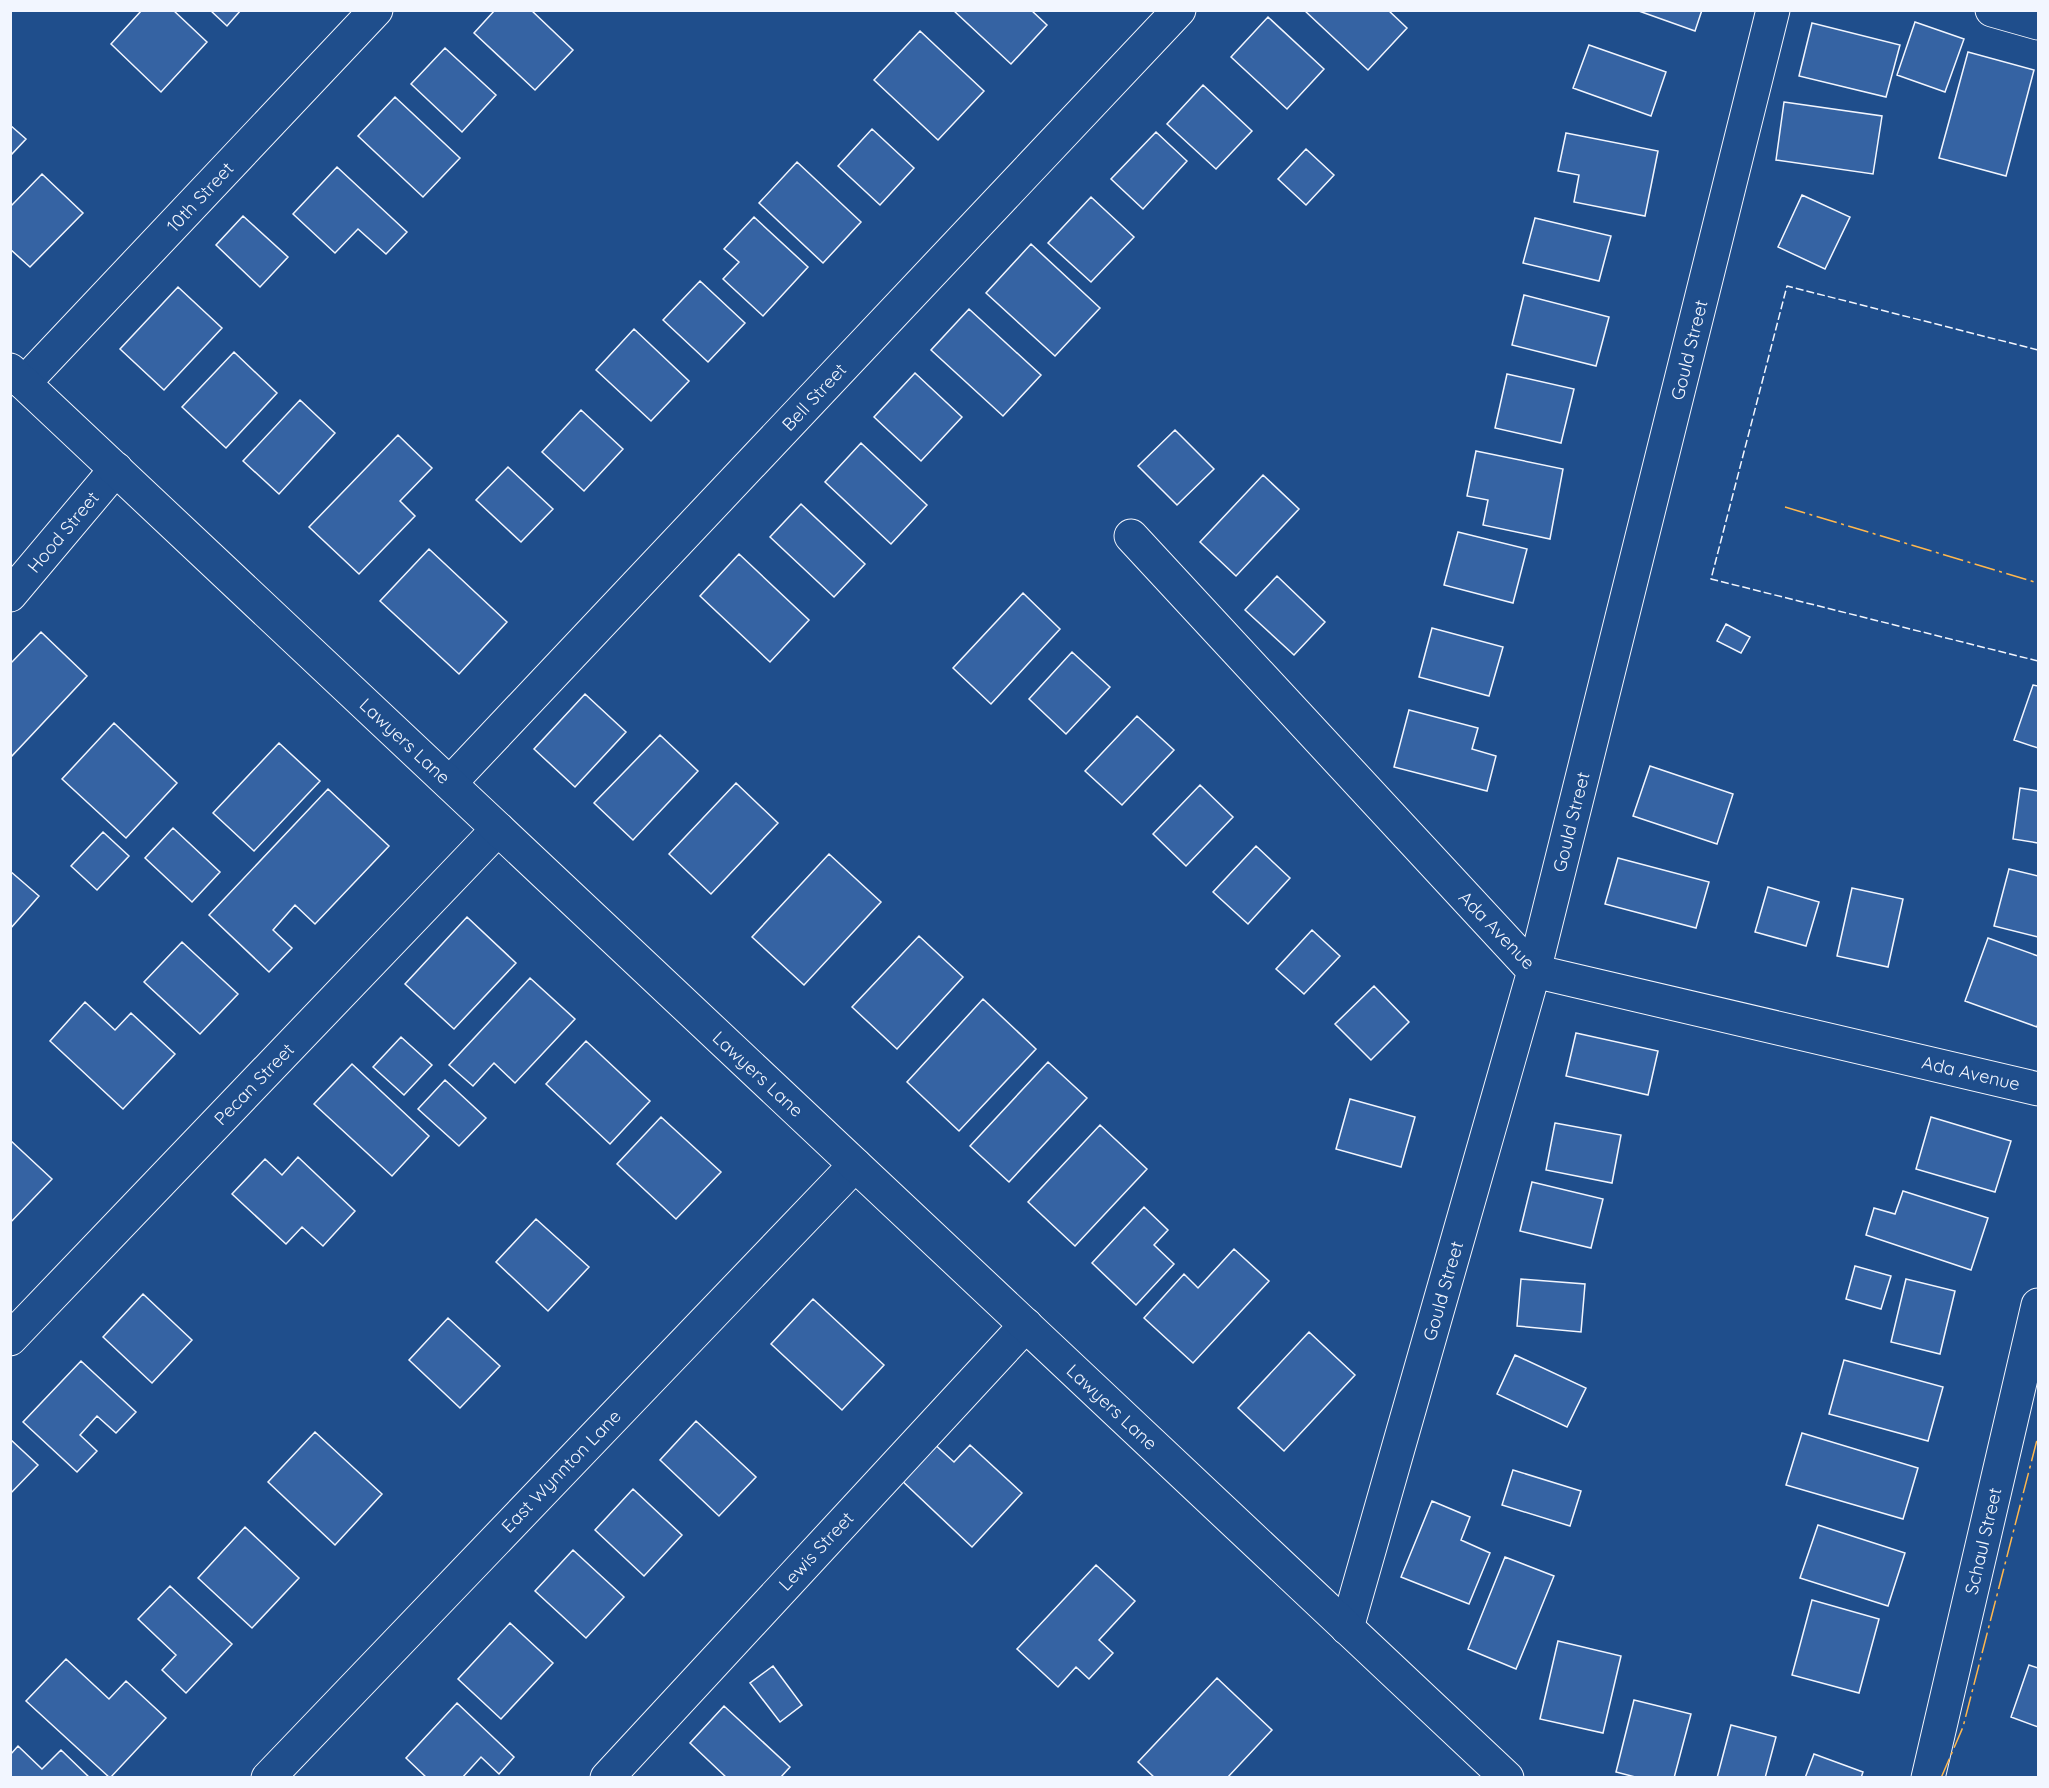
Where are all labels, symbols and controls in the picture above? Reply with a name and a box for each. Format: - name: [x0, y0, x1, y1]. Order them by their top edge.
- street label: 10th Street: [162, 157, 238, 237]
- street label: Gould Street: [1665, 297, 1713, 403]
- street label: Bell Street: [777, 358, 851, 436]
- street label: Hood Street: [22, 486, 104, 578]
- street label: Lawyers Lane: [355, 693, 455, 789]
- street label: Gould Street: [1547, 769, 1595, 875]
- street label: Ada Avenue: [1454, 886, 1540, 974]
- street label: Lawyers Lane: [708, 1026, 808, 1122]
- street label: Pecan Street: [209, 1038, 299, 1130]
- street label: Ada Avenue: [1920, 1051, 2022, 1095]
- street label: Gould Street: [1418, 1239, 1468, 1343]
- street label: Lawyers Lane: [1062, 1359, 1162, 1455]
- street label: East Wynnton Lane: [496, 1405, 626, 1537]
- street label: Schaul Street: [1960, 1485, 2006, 1597]
- street label: Lewis Street: [774, 1507, 858, 1595]

